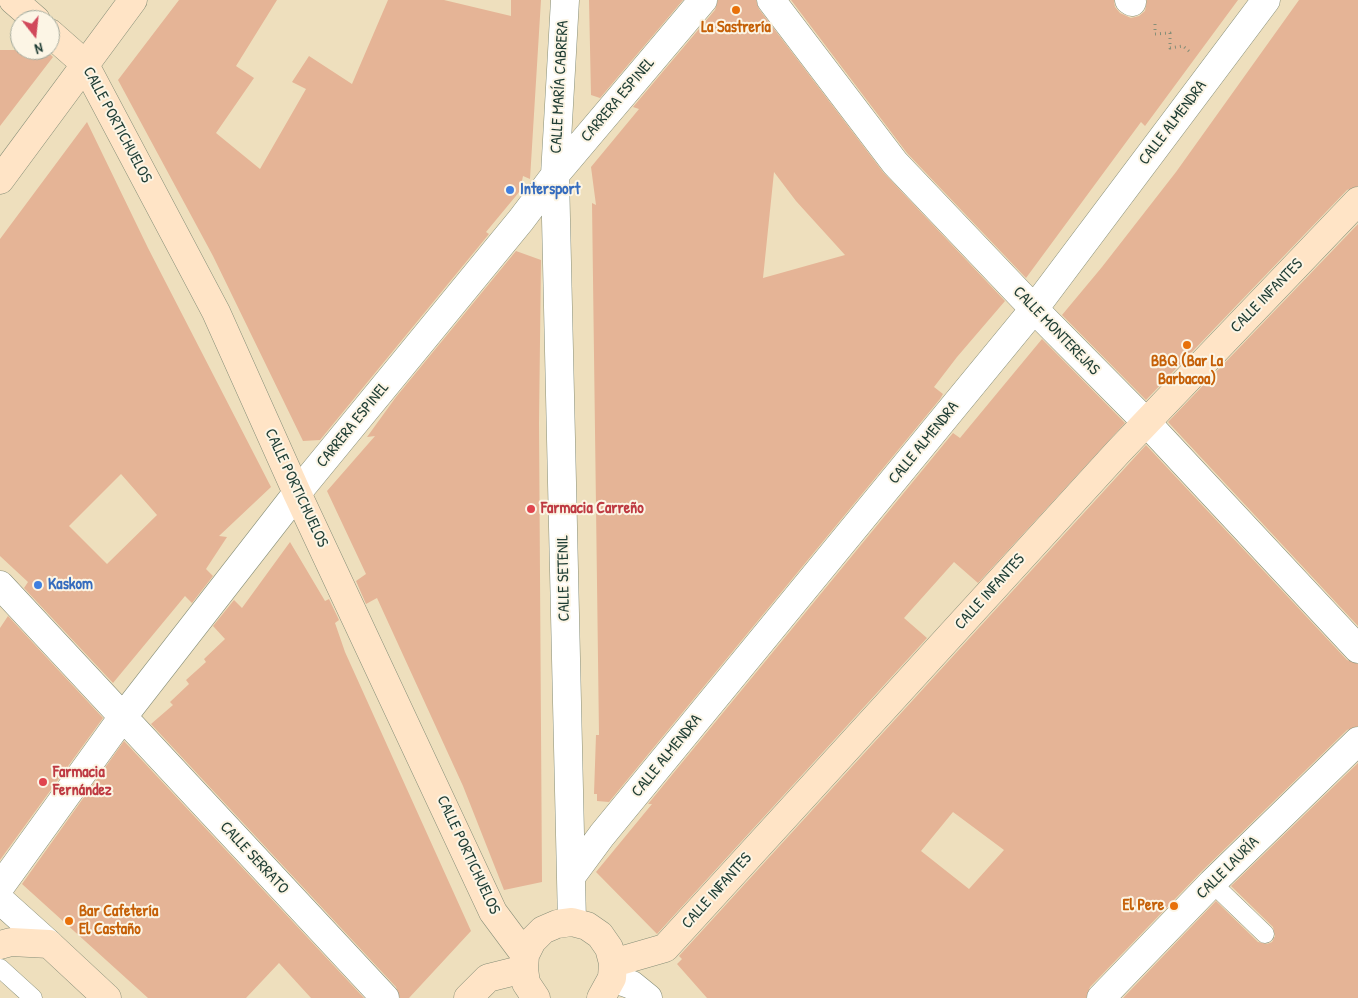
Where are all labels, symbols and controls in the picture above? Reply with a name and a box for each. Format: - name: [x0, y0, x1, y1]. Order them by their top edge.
- marker: La Sastrería: [730, 4, 742, 16]
- north arrow: [10, 10, 60, 60]
- place label: La Sastrería: [701, 18, 771, 38]
- street label: CALLE MARÍA CABRERA: [547, 20, 573, 154]
- text: N: [33, 39, 45, 59]
- street label: CARRERA ESPINEL: [577, 54, 659, 146]
- street label: CALLE PORTICHUELOS: [78, 64, 156, 186]
- street label: CALLE ALMENDRA: [1135, 77, 1211, 169]
- place label: Intersport: [520, 180, 580, 200]
- marker: Intersport: [504, 184, 516, 196]
- street label: CALLE INFANTES: [1227, 255, 1307, 337]
- street label: CALLE MONTEREJAS: [1009, 283, 1103, 379]
- marker: BBQ (Bar La Barbacoa): [1181, 339, 1193, 351]
- place label: BBQ (Bar La Barbacoa): [1151, 352, 1223, 390]
- street label: CARRERA ESPINEL: [313, 378, 393, 472]
- street label: CALLE ALMENDRA: [885, 398, 963, 488]
- street label: CALLE PORTICHUELOS: [260, 426, 332, 550]
- place label: Farmacia Carreño: [541, 499, 644, 519]
- marker: Farmacia Carreño: [525, 503, 537, 515]
- street label: CALLE SETENIL: [554, 535, 574, 621]
- street label: CALLE INFANTES: [951, 550, 1029, 634]
- place label: Kaskom: [48, 575, 93, 595]
- marker: Kaskom: [32, 579, 44, 591]
- street label: CALLE ALMENDRA: [628, 711, 706, 801]
- place label: Farmacia Fernández: [53, 763, 112, 801]
- marker: Farmacia Fernández: [37, 776, 49, 788]
- street label: CALLE PORTICHUELOS: [432, 793, 504, 917]
- street label: CALLE SERRATO: [215, 818, 293, 898]
- street label: CALLE LAURÍA: [1193, 833, 1263, 903]
- street label: CALLE INFANTES: [678, 849, 756, 933]
- place label: El Pere: [1122, 896, 1164, 916]
- marker: El Pere: [1168, 900, 1180, 912]
- place label: Bar Cafetería El Castaño: [79, 902, 158, 940]
- marker: Bar Cafetería El Castaño: [63, 915, 75, 927]

